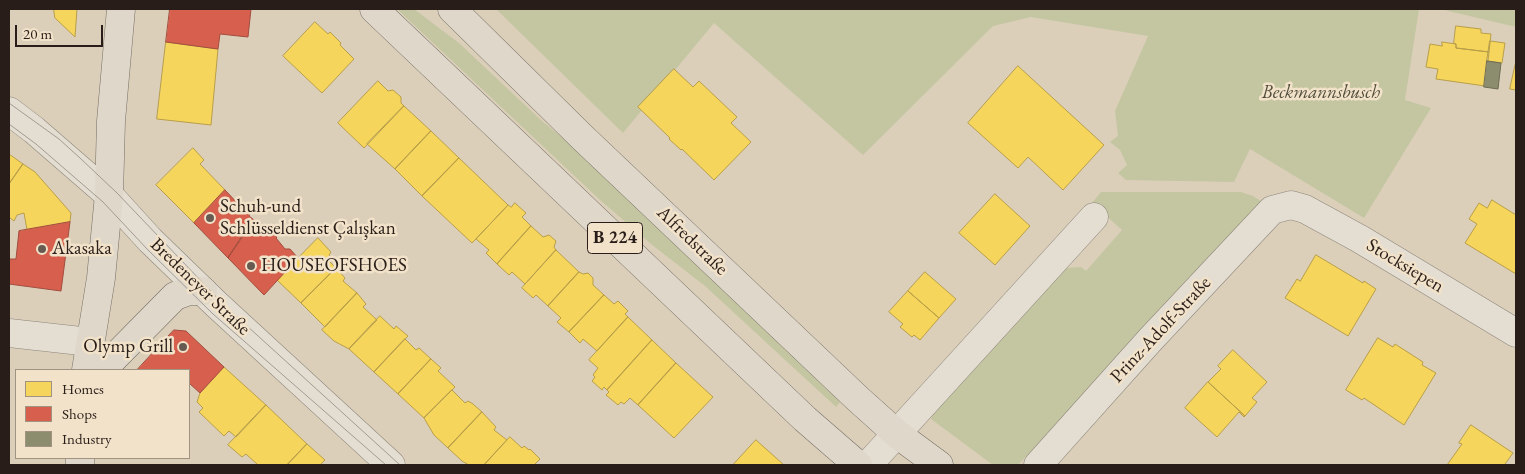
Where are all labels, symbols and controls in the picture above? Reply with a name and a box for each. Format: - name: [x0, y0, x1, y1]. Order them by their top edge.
- scale bar: [18, 15, 105, 47]
- text: 20 m: [23, 24, 52, 43]
- park label: Beckmannsbusch: [1262, 82, 1380, 104]
- place label: Schuh-und Schlüsseldienst Çalışkan: [220, 196, 396, 240]
- street label: Alfredstraße: [652, 202, 732, 280]
- marker: Schuh-und Schlüsseldienst Çalışkan: [204, 212, 216, 224]
- road number: B 224: [588, 222, 642, 254]
- street label: Bredeneyer Straße: [145, 234, 255, 340]
- street label: Stocksiepen: [1362, 234, 1448, 298]
- place label: Akasaka: [52, 238, 112, 260]
- marker: Akasaka: [36, 243, 48, 255]
- place label: HOUSEOFSHOES: [261, 255, 407, 277]
- marker: HOUSEOFSHOES: [245, 260, 257, 272]
- street label: Prinz-Adolf-Straße: [1106, 272, 1216, 388]
- place label: Olymp Grill: [83, 336, 173, 358]
- marker: Olymp Grill: [177, 341, 189, 353]
- legend: [15, 369, 190, 459]
- text: Homes: [62, 379, 104, 398]
- text: Shops: [62, 404, 97, 423]
- text: Industry: [62, 429, 112, 448]

